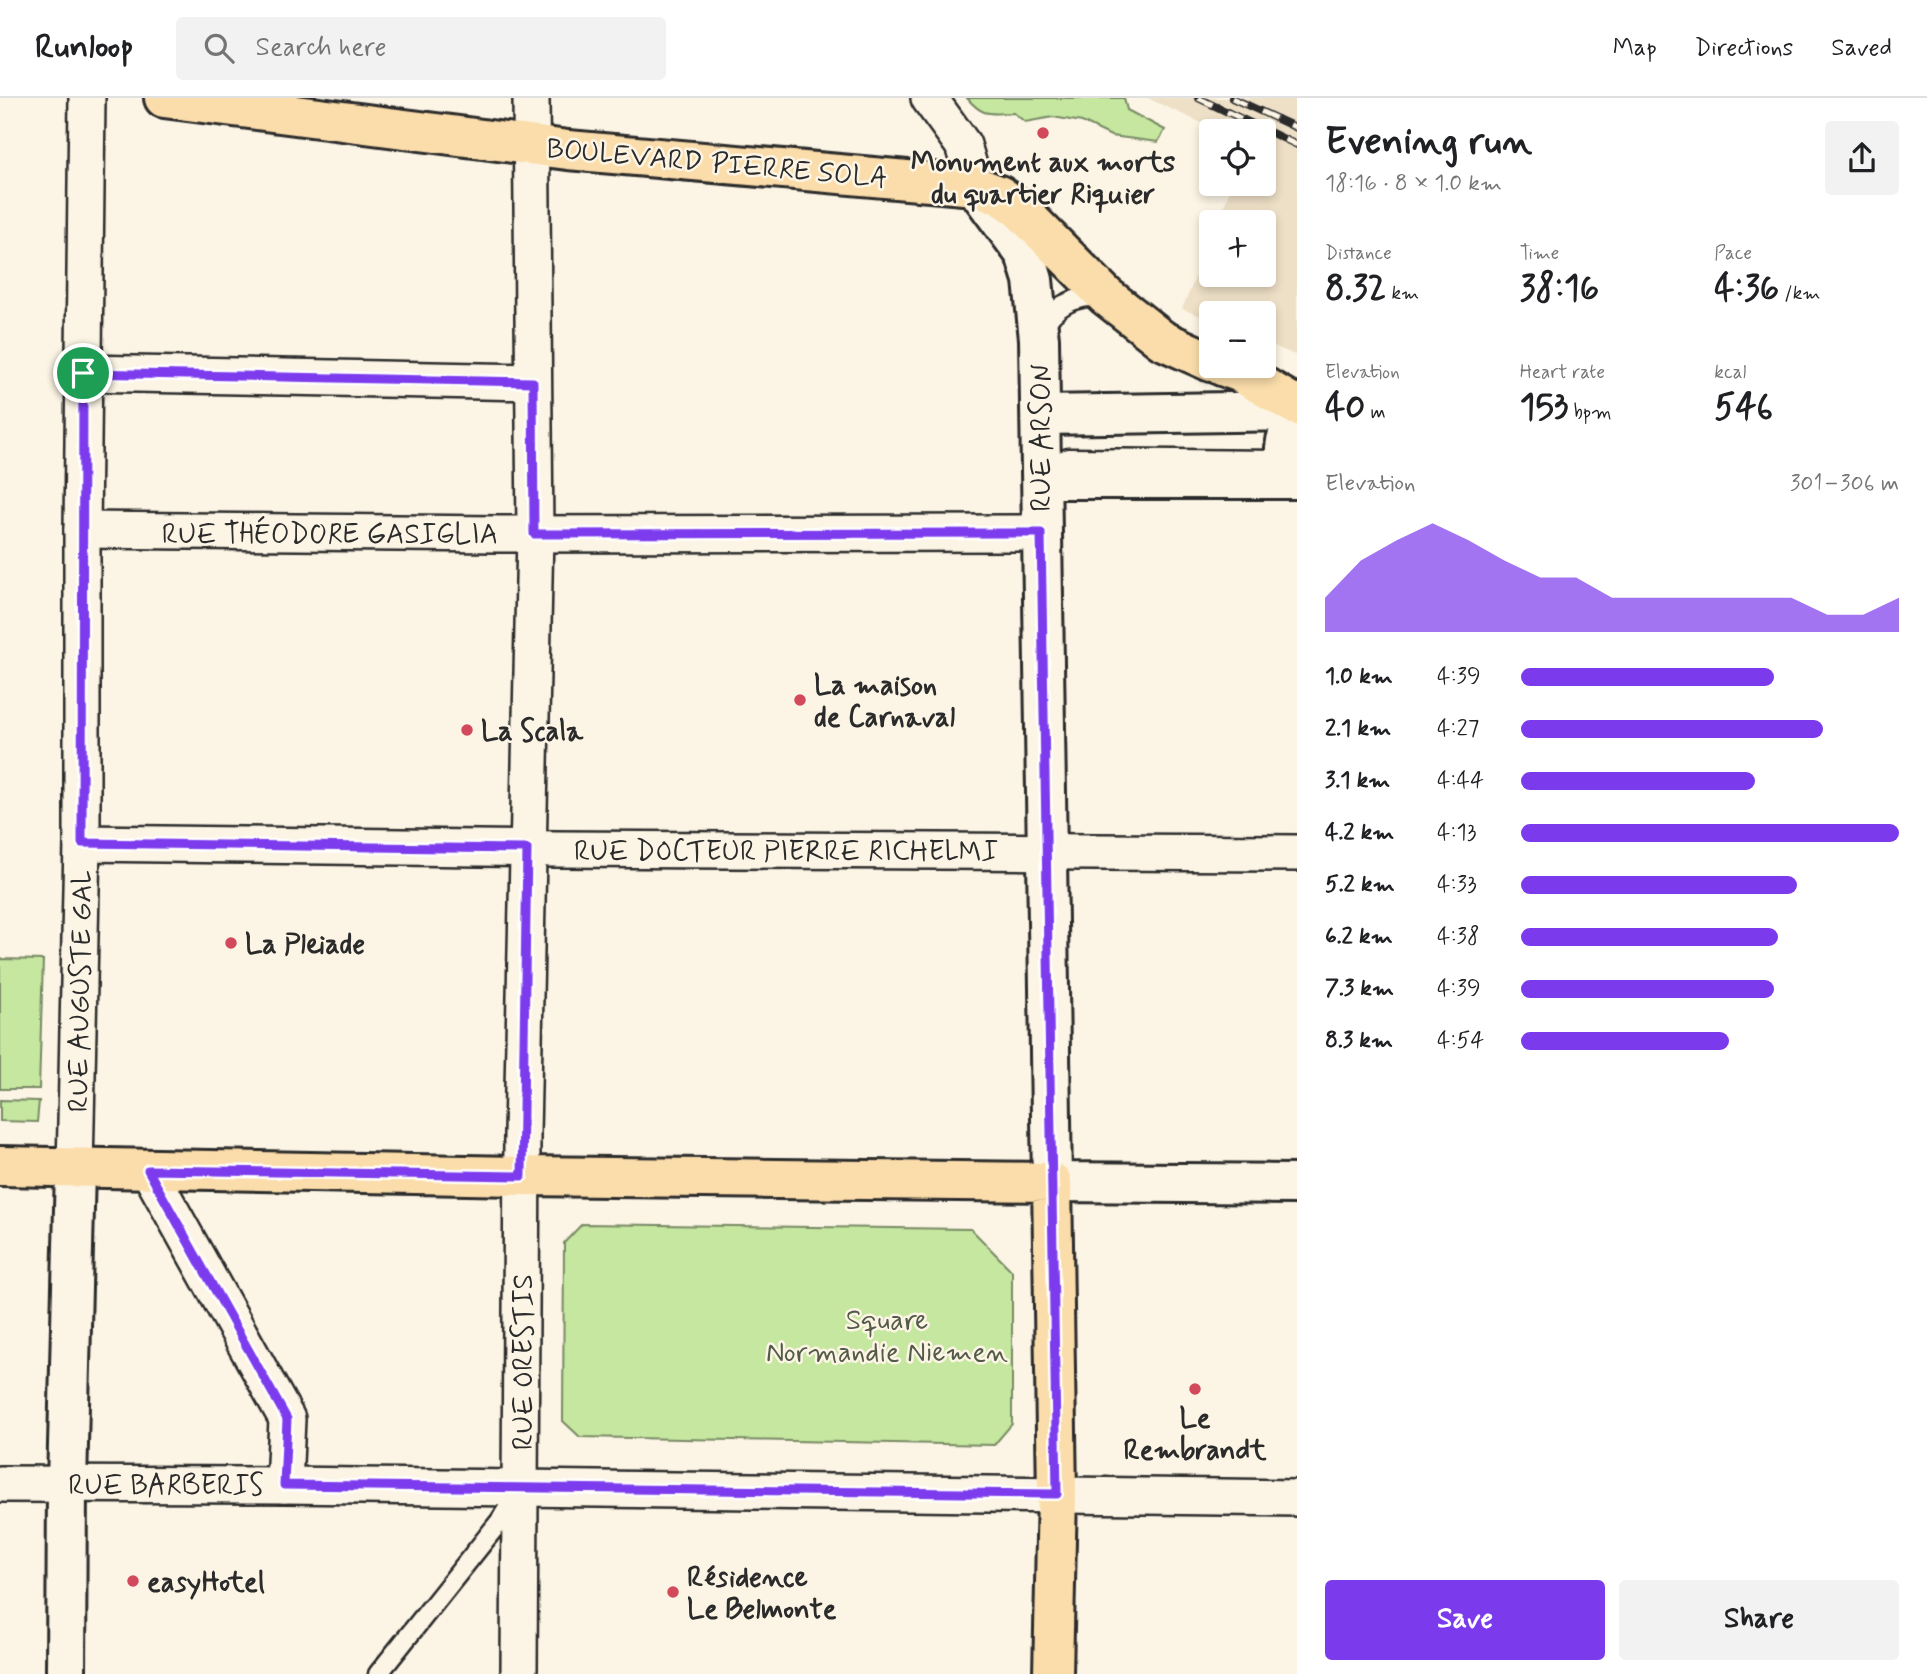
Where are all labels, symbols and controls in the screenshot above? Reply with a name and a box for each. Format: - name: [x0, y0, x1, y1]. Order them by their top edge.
- search box: [176, 17, 666, 80]
- text: Runloop: [35, 26, 134, 70]
- icon: search: [200, 29, 238, 67]
- text: Search here: [256, 31, 386, 65]
- text: Map: [1613, 33, 1657, 64]
- text: Directions: [1695, 33, 1793, 64]
- text: Saved: [1831, 33, 1892, 64]
- text: Evening run: [1325, 118, 1532, 167]
- map controls: [1199, 119, 1276, 378]
- button: locate: [1199, 119, 1276, 196]
- button: share: [1825, 121, 1899, 195]
- marker: Monument aux morts du quartier Riquier: [1035, 125, 1051, 141]
- street label: BOULEVARD PIERRE SOLA: [545, 131, 889, 198]
- place label: Monument aux morts du quartier Riquier: [911, 145, 1176, 214]
- text: 18:16 · 8 × 1.0 km: [1325, 169, 1502, 199]
- button: +: [1199, 210, 1276, 287]
- text: Distance: [1325, 241, 1392, 266]
- text: Time: [1520, 241, 1559, 266]
- text: Pace: [1714, 241, 1752, 266]
- text: 8.32: [1325, 266, 1386, 312]
- text: 38:16: [1520, 266, 1599, 312]
- text: 4:36: [1714, 266, 1779, 312]
- text: km: [1386, 281, 1419, 306]
- text: /km: [1779, 281, 1820, 306]
- button: −: [1199, 301, 1276, 378]
- pin: [53, 343, 113, 403]
- icon: arrive: [64, 354, 102, 392]
- text: Elevation: [1325, 360, 1400, 385]
- text: Heart rate: [1520, 360, 1605, 385]
- text: kcal: [1714, 360, 1746, 385]
- street label: RUE ARSON: [1024, 364, 1061, 512]
- text: 40: [1325, 385, 1365, 431]
- text: 153: [1520, 385, 1568, 431]
- text: 546: [1714, 385, 1773, 431]
- text: m: [1365, 400, 1386, 425]
- text: bpm: [1568, 400, 1612, 425]
- text: Elevation: [1325, 469, 1416, 499]
- text: 301–306 m: [1790, 469, 1899, 499]
- street label: RUE THÉODORE GASIGLIA: [162, 515, 498, 554]
- text: 1.0 km: [1325, 662, 1393, 692]
- text: 4:39: [1437, 662, 1481, 692]
- place label: La maison de Carnaval: [814, 668, 955, 737]
- marker: La maison de Carnaval: [792, 692, 808, 708]
- place label: La Scala: [481, 714, 584, 751]
- text: 2.1 km: [1325, 714, 1391, 744]
- text: 4:27: [1437, 714, 1479, 744]
- marker: La Scala: [459, 722, 475, 738]
- text: 3.1 km: [1325, 766, 1390, 796]
- text: 4:44: [1437, 766, 1484, 796]
- text: 4.2 km: [1325, 818, 1394, 848]
- text: 4:13: [1437, 818, 1477, 848]
- street label: RUE DOCTEUR PIERRE RICHELMI: [574, 834, 998, 871]
- street label: RUE AUGUSTE GAL: [61, 869, 102, 1113]
- text: 5.2 km: [1325, 870, 1395, 900]
- text: 4:33: [1437, 870, 1477, 900]
- text: 6.2 km: [1325, 922, 1393, 952]
- text: 4:38: [1437, 922, 1480, 952]
- place label: La Pleiade: [245, 927, 365, 964]
- marker: La Pleiade: [223, 935, 239, 951]
- text: 7.3 km: [1325, 974, 1394, 1004]
- text: 4:39: [1437, 974, 1481, 1004]
- text: 8.3 km: [1325, 1026, 1393, 1056]
- text: 4:54: [1437, 1026, 1484, 1056]
- street label: RUE ORESTIS: [506, 1274, 543, 1450]
- park label: Square Normandie Niemen: [766, 1303, 1008, 1372]
- marker: Le Rembrandt: [1187, 1381, 1203, 1397]
- place label: Le Rembrandt: [1123, 1401, 1267, 1470]
- street label: RUE BARBERIS: [68, 1468, 264, 1505]
- place label: Résidence Le Belmonte: [687, 1560, 837, 1629]
- place label: easyHotel: [147, 1565, 265, 1602]
- marker: easyHotel: [125, 1573, 141, 1589]
- button: Save: [1325, 1580, 1605, 1660]
- button: Share: [1619, 1580, 1899, 1660]
- marker: Résidence Le Belmonte: [665, 1584, 681, 1600]

